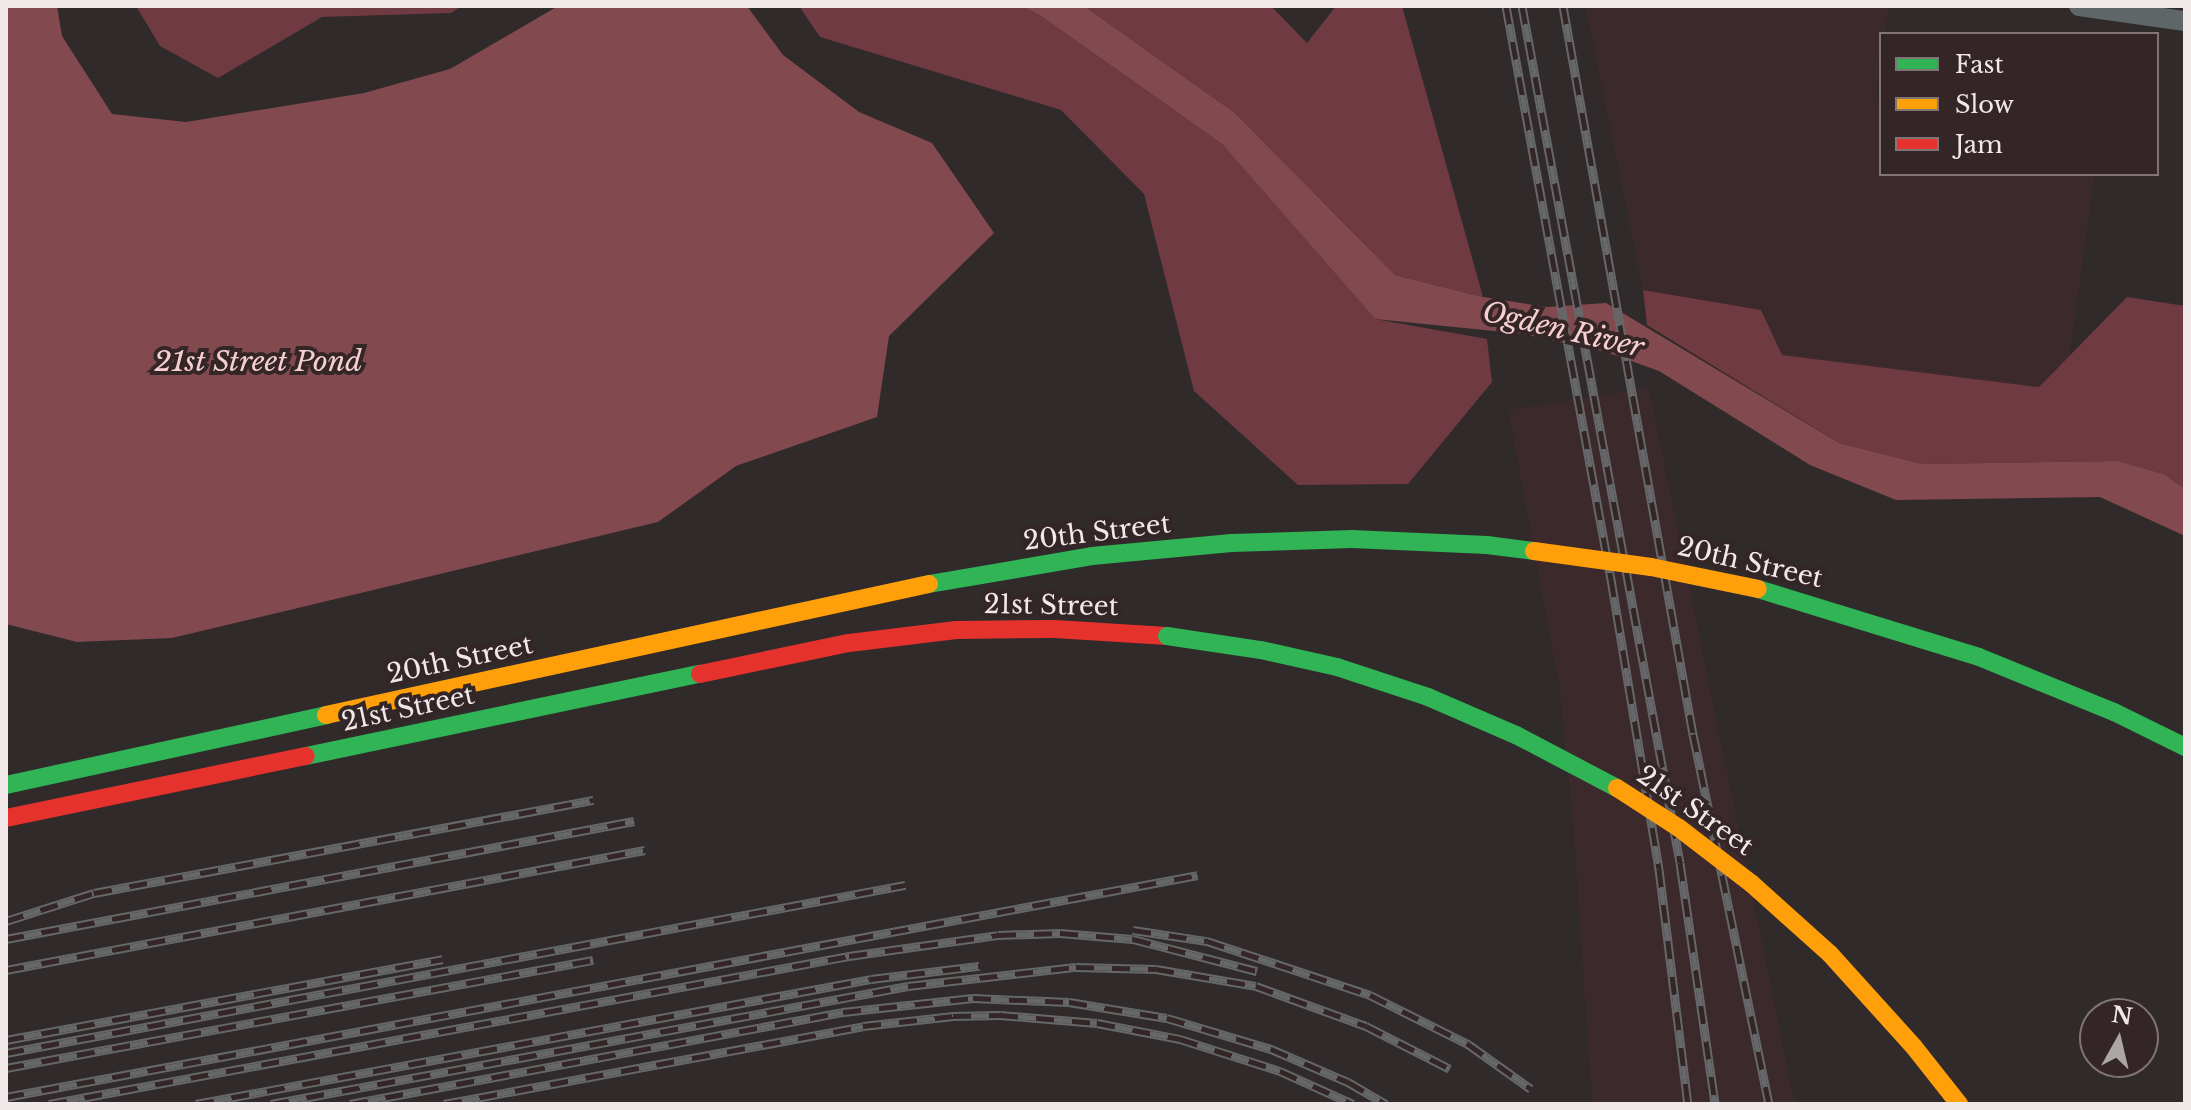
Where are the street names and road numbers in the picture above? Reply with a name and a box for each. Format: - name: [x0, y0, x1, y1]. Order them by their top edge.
- street label: 20th Street: [1022, 509, 1172, 557]
- street label: 20th Street: [1674, 531, 1826, 595]
- street label: 21st Street: [983, 589, 1119, 623]
- street label: 20th Street: [384, 629, 536, 691]
- street label: 21st Street: [339, 680, 477, 738]
- street label: 21st Street: [1631, 760, 1759, 862]

